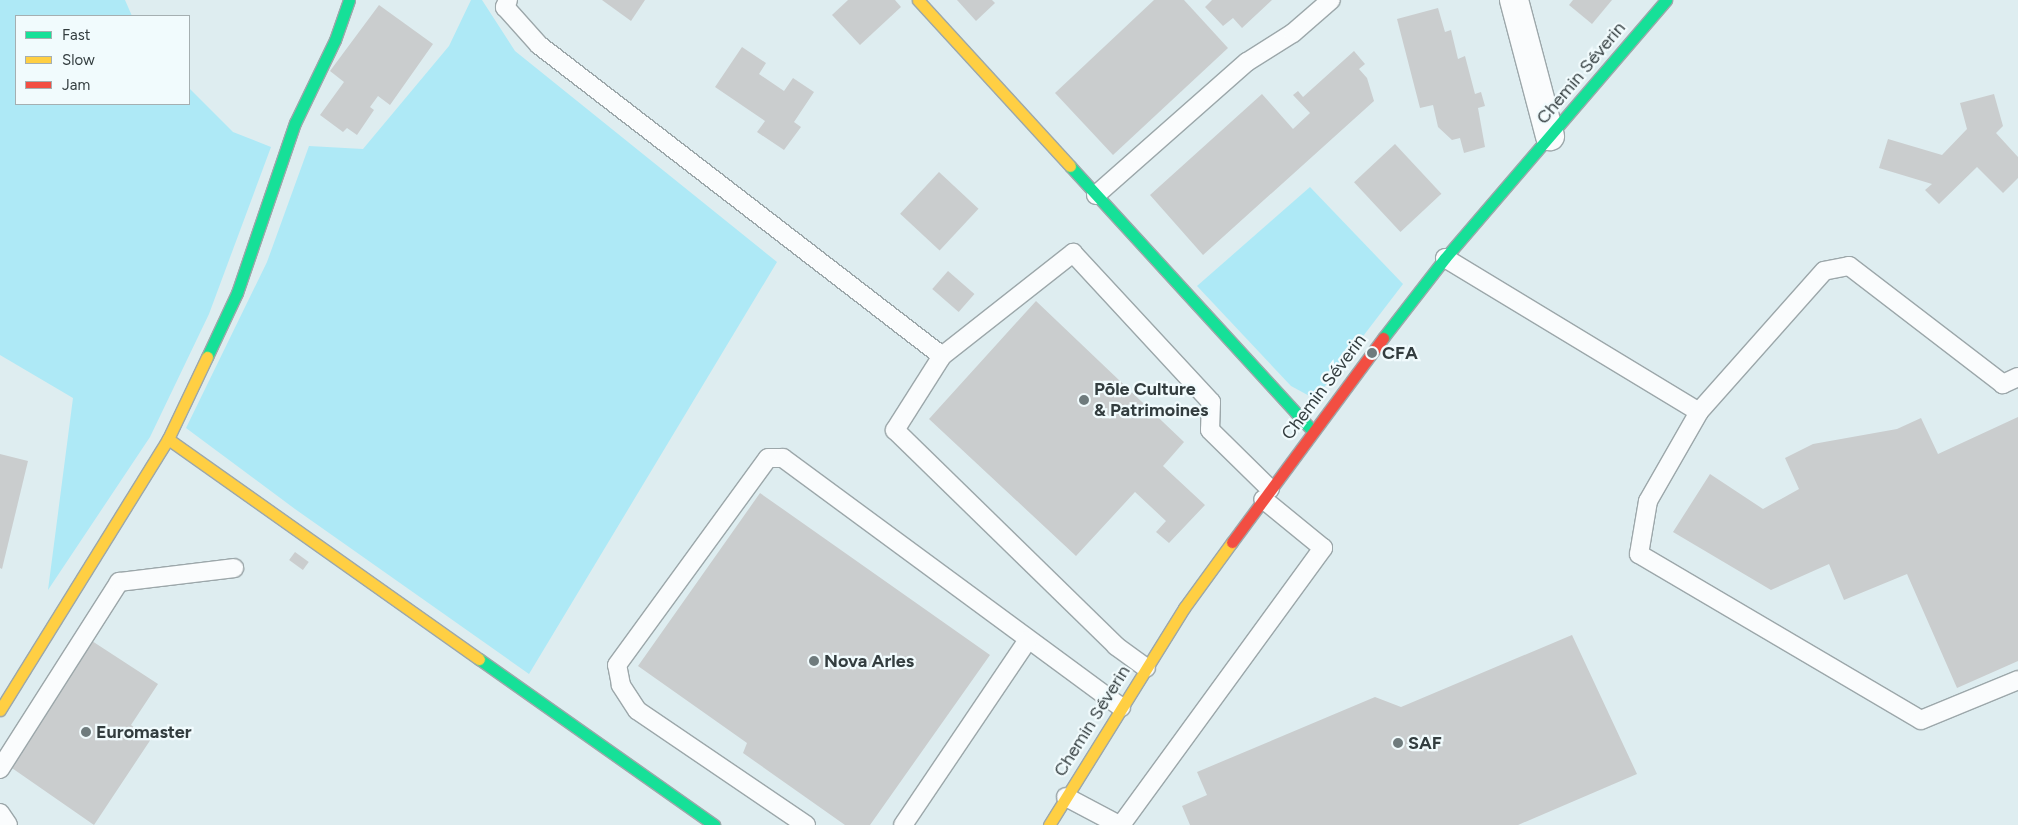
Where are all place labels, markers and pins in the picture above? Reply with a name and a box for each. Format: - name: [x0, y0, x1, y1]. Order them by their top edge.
- place label: CFA: [1382, 342, 1418, 364]
- marker: CFA: [1366, 347, 1378, 359]
- place label: Pôle Culture & Patrimoines: [1094, 379, 1208, 422]
- marker: Pôle Culture & Patrimoines: [1078, 394, 1090, 406]
- place label: Nova Arles: [824, 650, 914, 672]
- marker: Nova Arles: [808, 655, 820, 667]
- place label: Euromaster: [96, 721, 192, 743]
- marker: Euromaster: [80, 726, 92, 738]
- place label: SAF: [1408, 732, 1442, 754]
- marker: SAF: [1392, 737, 1404, 749]

